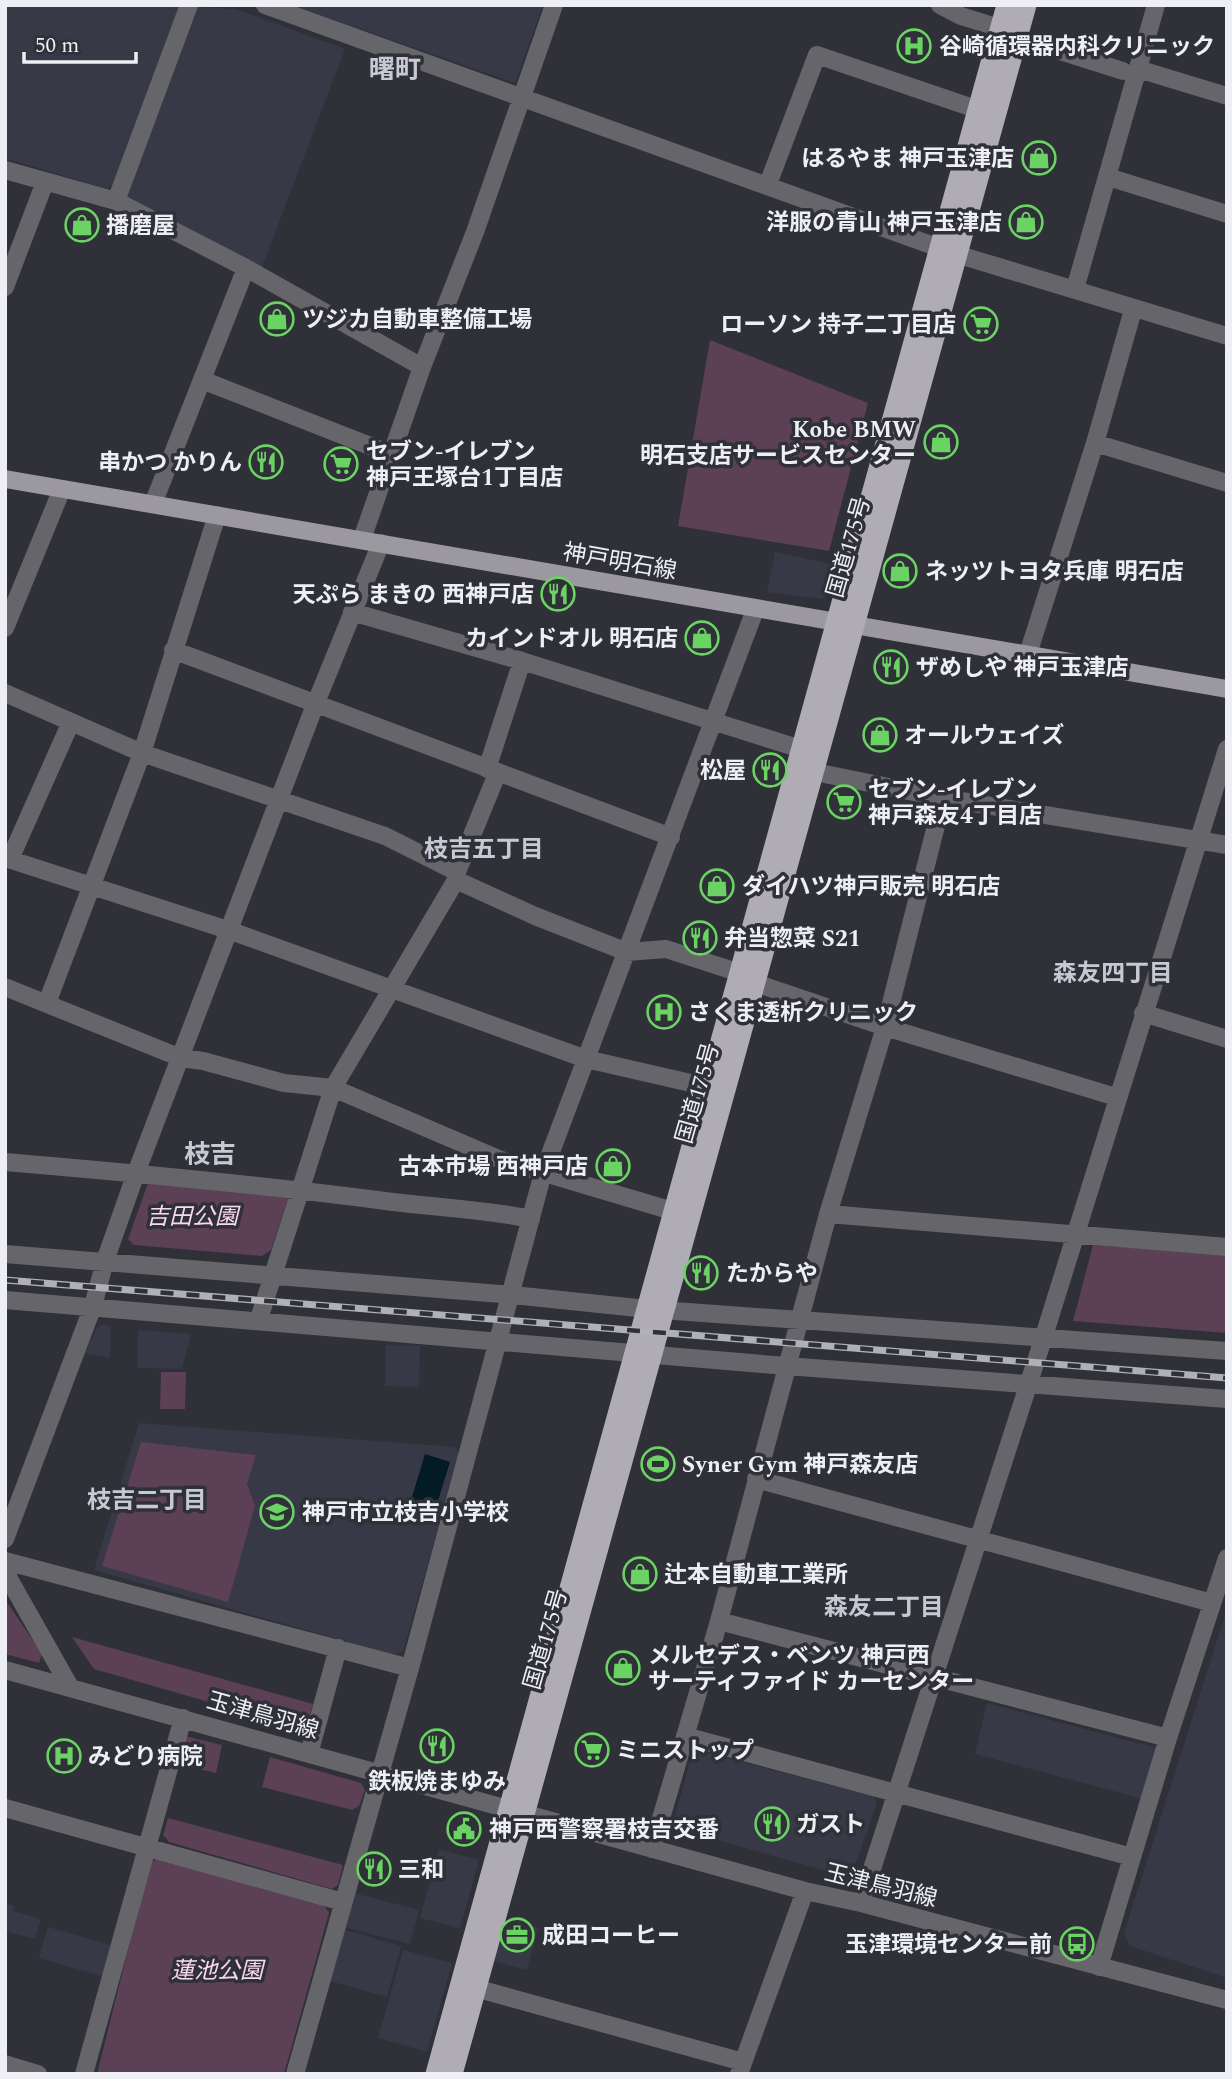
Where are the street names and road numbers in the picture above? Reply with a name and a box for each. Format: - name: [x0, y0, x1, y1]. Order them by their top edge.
- street label: 国道175号: [818, 493, 881, 602]
- street label: 神戸明石線: [560, 535, 679, 590]
- street label: 国道175号: [667, 1039, 730, 1148]
- street label: 国道175号: [515, 1585, 578, 1694]
- street label: 玉津鳥羽線: [202, 1684, 323, 1749]
- street label: 玉津鳥羽線: [821, 1856, 941, 1917]

